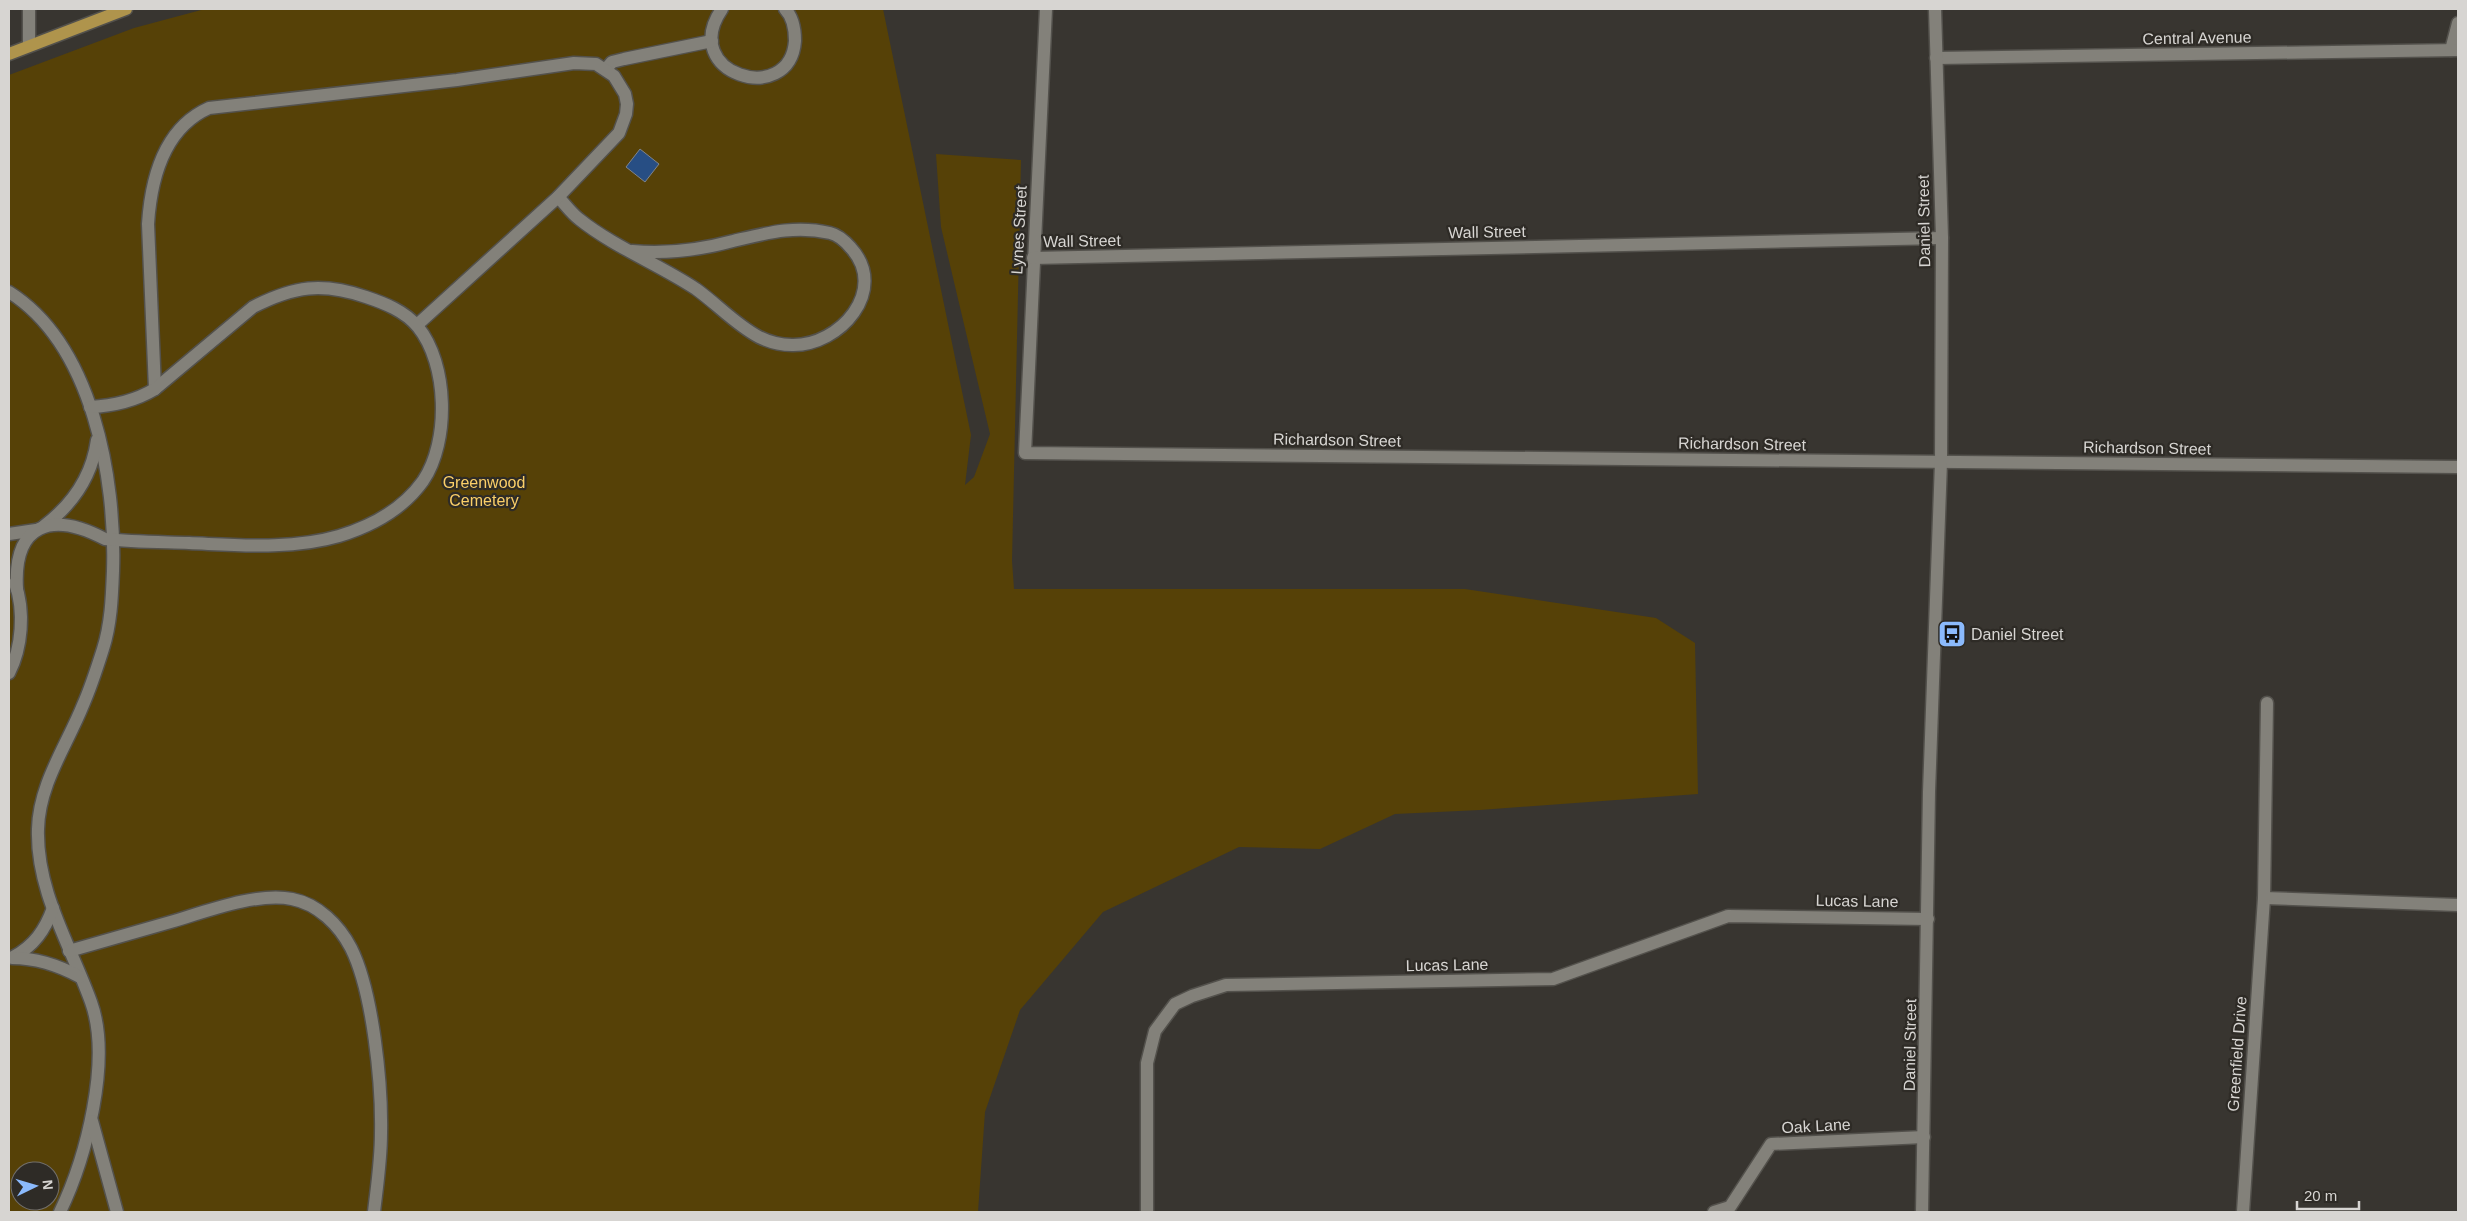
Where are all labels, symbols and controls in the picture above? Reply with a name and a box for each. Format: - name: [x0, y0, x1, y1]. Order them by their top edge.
- street label: Central Avenue: [2142, 29, 2252, 47]
- street label: Daniel Street: [1915, 174, 1933, 267]
- street label: Lynes Street: [1008, 184, 1030, 275]
- street label: Wall Street: [1448, 223, 1527, 241]
- street label: Wall Street: [1043, 232, 1122, 250]
- street label: Richardson Street: [1273, 430, 1402, 450]
- street label: Richardson Street: [1678, 434, 1807, 454]
- street label: Richardson Street: [2083, 438, 2212, 458]
- park label: Greenwood Cemetery: [443, 474, 525, 509]
- bus stop icon: Daniel Street: [1937, 619, 1967, 649]
- place label: Daniel Street: [1971, 626, 2064, 643]
- street label: Lucas Lane: [1815, 892, 1899, 910]
- street label: Lucas Lane: [1405, 956, 1489, 974]
- street label: Greenfield Drive: [2224, 996, 2250, 1112]
- street label: Daniel Street: [1901, 998, 1919, 1091]
- street label: Oak Lane: [1781, 1116, 1851, 1136]
- north arrow: [10, 1161, 60, 1211]
- scale bar: [2297, 1178, 2360, 1210]
- text: N: [40, 1179, 56, 1191]
- text: 20 m: [2304, 1187, 2337, 1204]

